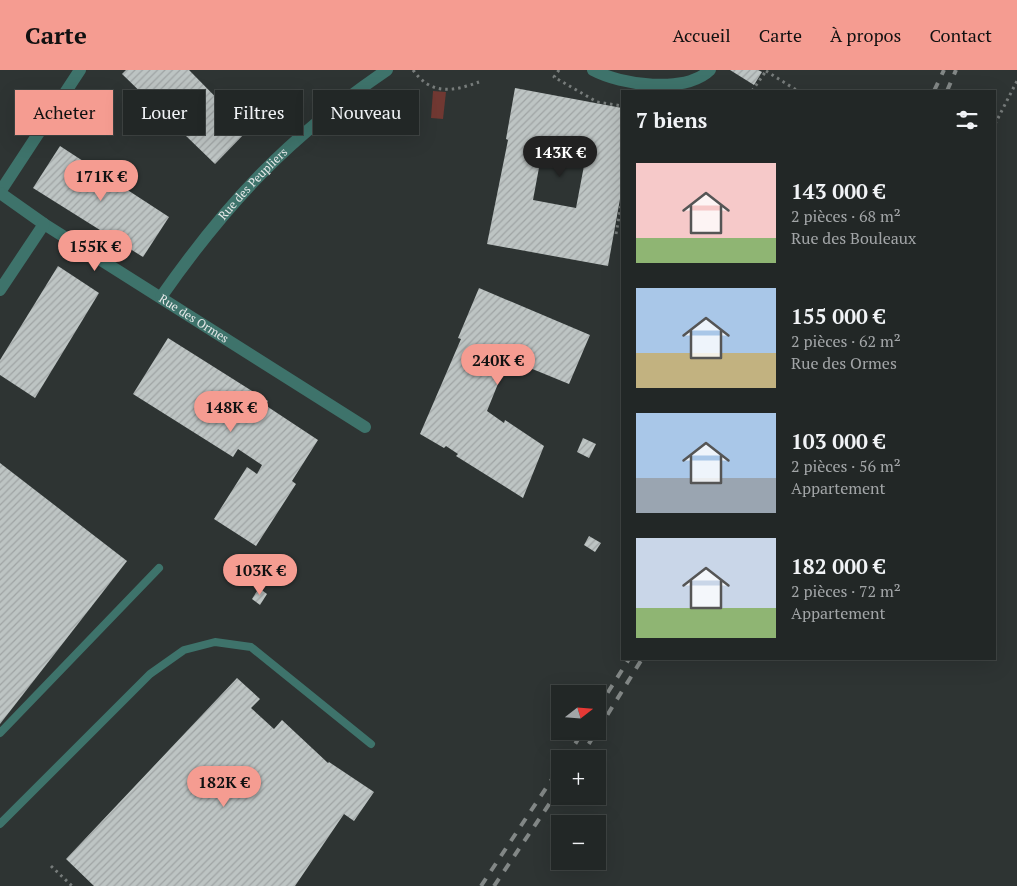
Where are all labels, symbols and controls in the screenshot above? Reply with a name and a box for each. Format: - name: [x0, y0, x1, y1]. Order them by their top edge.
- text: Carte: [25, 19, 87, 51]
- text: Accueil: [672, 23, 731, 47]
- text: Carte: [759, 23, 802, 47]
- text: À propos: [830, 23, 901, 47]
- text: Contact: [929, 23, 992, 47]
- chip: Acheter: [15, 90, 113, 135]
- chip: Louer: [123, 90, 205, 135]
- chip: Filtres: [215, 90, 303, 135]
- chip: Nouveau: [313, 90, 419, 135]
- text: 7 biens: [636, 106, 707, 134]
- icon: filters: [953, 106, 981, 134]
- pin: 143K €: [519, 136, 601, 178]
- text: 143K €: [534, 141, 586, 163]
- street label: Rue des Peupliers: [215, 144, 290, 223]
- pin: 171K €: [60, 160, 142, 202]
- text: 171K €: [75, 165, 127, 187]
- text: 143 000 €: [791, 177, 885, 205]
- icon: home: [676, 183, 736, 243]
- text: 2 pièces · 68 m²: [791, 205, 901, 227]
- text: Rue des Bouleaux: [791, 227, 916, 249]
- pin: 155K €: [54, 230, 136, 272]
- text: 155K €: [69, 235, 121, 257]
- street label: Rue des Ormes: [156, 291, 232, 346]
- text: 155 000 €: [791, 302, 885, 330]
- icon: home: [676, 308, 736, 368]
- text: 2 pièces · 62 m²: [791, 330, 901, 352]
- pin: 240K €: [457, 344, 539, 386]
- text: 240K €: [472, 349, 524, 371]
- text: Rue des Ormes: [791, 352, 897, 374]
- pin: 148K €: [190, 390, 272, 433]
- text: 148K €: [205, 396, 257, 418]
- text: 103 000 €: [791, 427, 885, 455]
- icon: home: [676, 433, 736, 493]
- text: 2 pièces · 56 m²: [791, 455, 901, 477]
- text: Appartement: [791, 477, 886, 499]
- text: 182 000 €: [791, 552, 885, 580]
- pin: 103K €: [219, 554, 301, 596]
- icon: home: [676, 558, 736, 618]
- text: 103K €: [234, 559, 286, 581]
- text: 2 pièces · 72 m²: [791, 580, 901, 602]
- text: Appartement: [791, 602, 886, 624]
- north arrow: [551, 685, 606, 740]
- map controls: [551, 685, 606, 870]
- button: +: [551, 750, 606, 805]
- pin: 182K €: [183, 766, 265, 808]
- text: 182K €: [198, 771, 250, 793]
- button: −: [551, 815, 606, 870]

